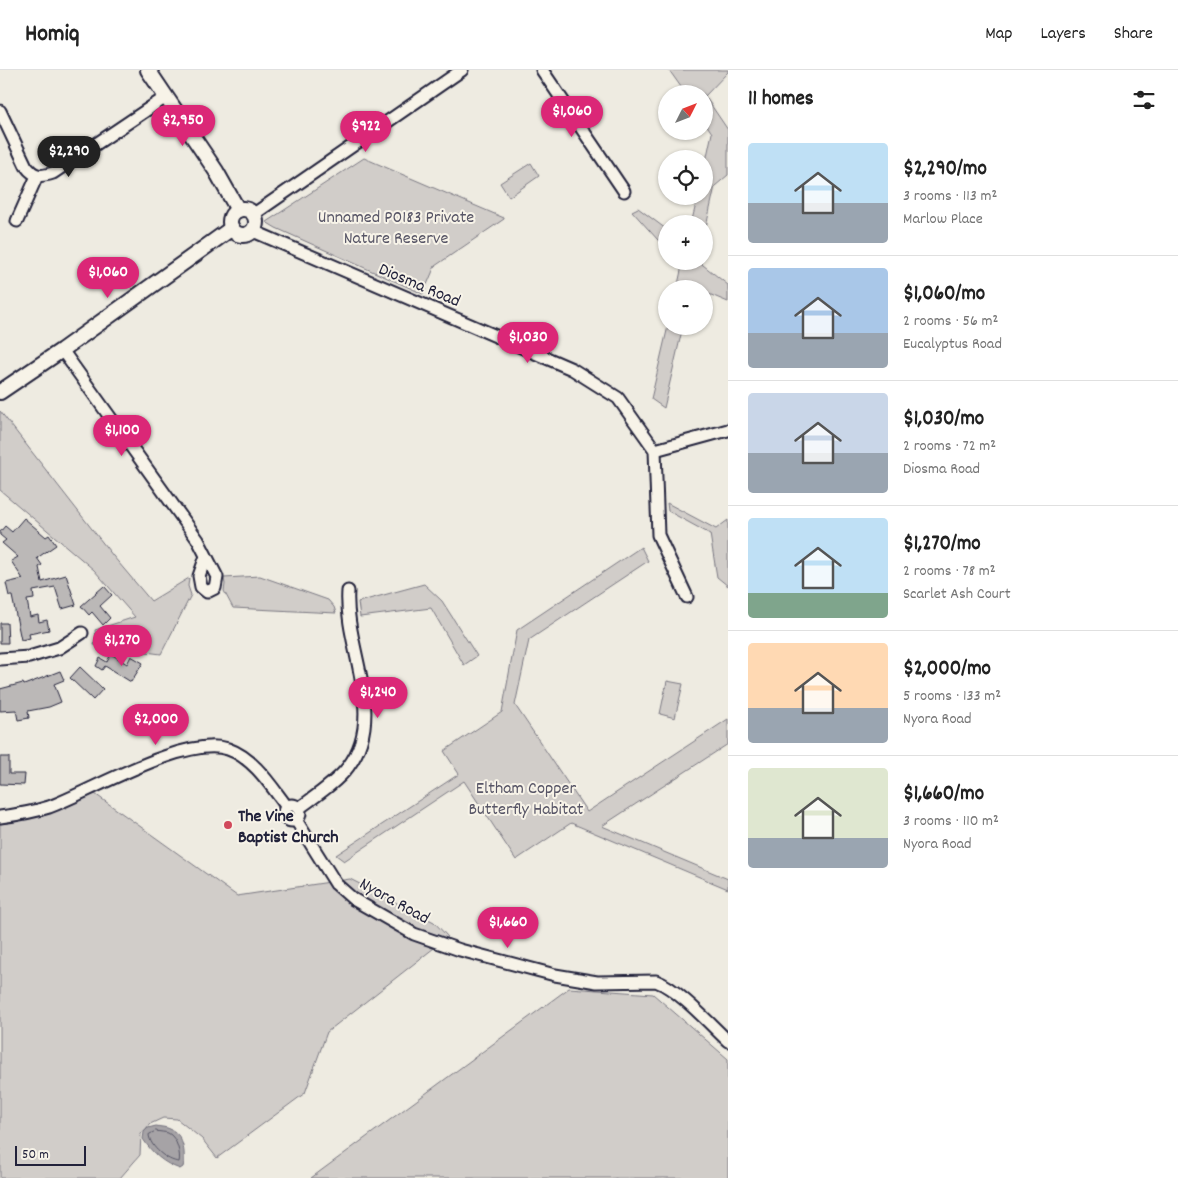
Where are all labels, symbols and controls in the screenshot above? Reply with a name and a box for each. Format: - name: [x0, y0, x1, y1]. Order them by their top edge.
- text: Homiq: [25, 18, 80, 52]
- text: Map: [985, 22, 1012, 47]
- text: Layers: [1040, 22, 1086, 47]
- text: Share: [1114, 22, 1153, 47]
- north arrow: [658, 85, 712, 140]
- map controls: [658, 85, 713, 335]
- text: 11 homes: [748, 85, 813, 115]
- icon: filters: [1130, 86, 1158, 114]
- pin: $1,060: [531, 96, 613, 138]
- text: $1,060: [552, 100, 592, 123]
- pin: $2,950: [142, 104, 224, 147]
- text: $2,950: [162, 109, 204, 132]
- pin: $922: [336, 111, 396, 153]
- text: $922: [351, 115, 381, 138]
- pin: $2,290: [28, 136, 110, 178]
- text: $2,290: [48, 140, 90, 163]
- button: locate: [658, 150, 713, 205]
- text: $2,290/mo: [903, 155, 987, 185]
- icon: home: [788, 163, 848, 223]
- text: 3 rooms · 113 m²: [903, 185, 997, 208]
- park label: Unnamed P0183 Private Nature Reserve: [318, 206, 474, 252]
- text: Marlow Place: [903, 208, 983, 231]
- button: +: [658, 215, 713, 270]
- pin: $1,060: [67, 256, 149, 299]
- street label: Diosma Road: [374, 258, 464, 315]
- text: $1,060: [88, 261, 128, 284]
- button: −: [658, 280, 713, 335]
- text: $1,060/mo: [903, 280, 985, 310]
- icon: home: [788, 288, 848, 348]
- text: 2 rooms · 56 m²: [903, 310, 998, 333]
- pin: $1,030: [487, 322, 569, 364]
- text: $1,030: [508, 326, 548, 349]
- text: Eucalyptus Road: [903, 333, 1002, 356]
- text: $1,030/mo: [903, 405, 984, 435]
- icon: home: [788, 413, 848, 473]
- pin: $1,100: [81, 414, 163, 457]
- text: $1,100: [104, 419, 140, 442]
- text: 2 rooms · 72 m²: [903, 435, 996, 458]
- text: Diosma Road: [903, 458, 980, 481]
- text: $1,270/mo: [903, 530, 981, 560]
- icon: home: [788, 538, 848, 598]
- text: 2 rooms · 78 m²: [903, 560, 996, 583]
- text: Scarlet Ash Court: [903, 583, 1011, 606]
- pin: $1,270: [81, 624, 163, 667]
- text: $1,270: [104, 629, 140, 652]
- text: $2,000/mo: [903, 655, 991, 685]
- icon: home: [788, 663, 848, 723]
- pin: $1,240: [337, 676, 419, 719]
- text: $1,240: [359, 681, 397, 704]
- text: 5 rooms · 133 m²: [903, 685, 1001, 708]
- pin: $2,000: [115, 704, 197, 746]
- text: $2,000: [134, 708, 178, 731]
- text: Nyora Road: [903, 708, 972, 731]
- park label: Eltham Copper Butterfly Habitat: [468, 777, 584, 823]
- text: $1,660/mo: [903, 780, 984, 810]
- icon: home: [788, 788, 848, 848]
- place label: The Vine Baptist Church: [238, 805, 339, 851]
- text: 3 rooms · 110 m²: [903, 810, 999, 833]
- marker: The Vine Baptist Church: [222, 819, 234, 831]
- text: Nyora Road: [903, 833, 972, 856]
- street label: Nyora Road: [354, 873, 434, 932]
- pin: $1,660: [467, 906, 549, 949]
- text: $1,660: [488, 911, 528, 934]
- scale bar: [15, 1143, 86, 1166]
- text: 50 m: [22, 1145, 49, 1165]

